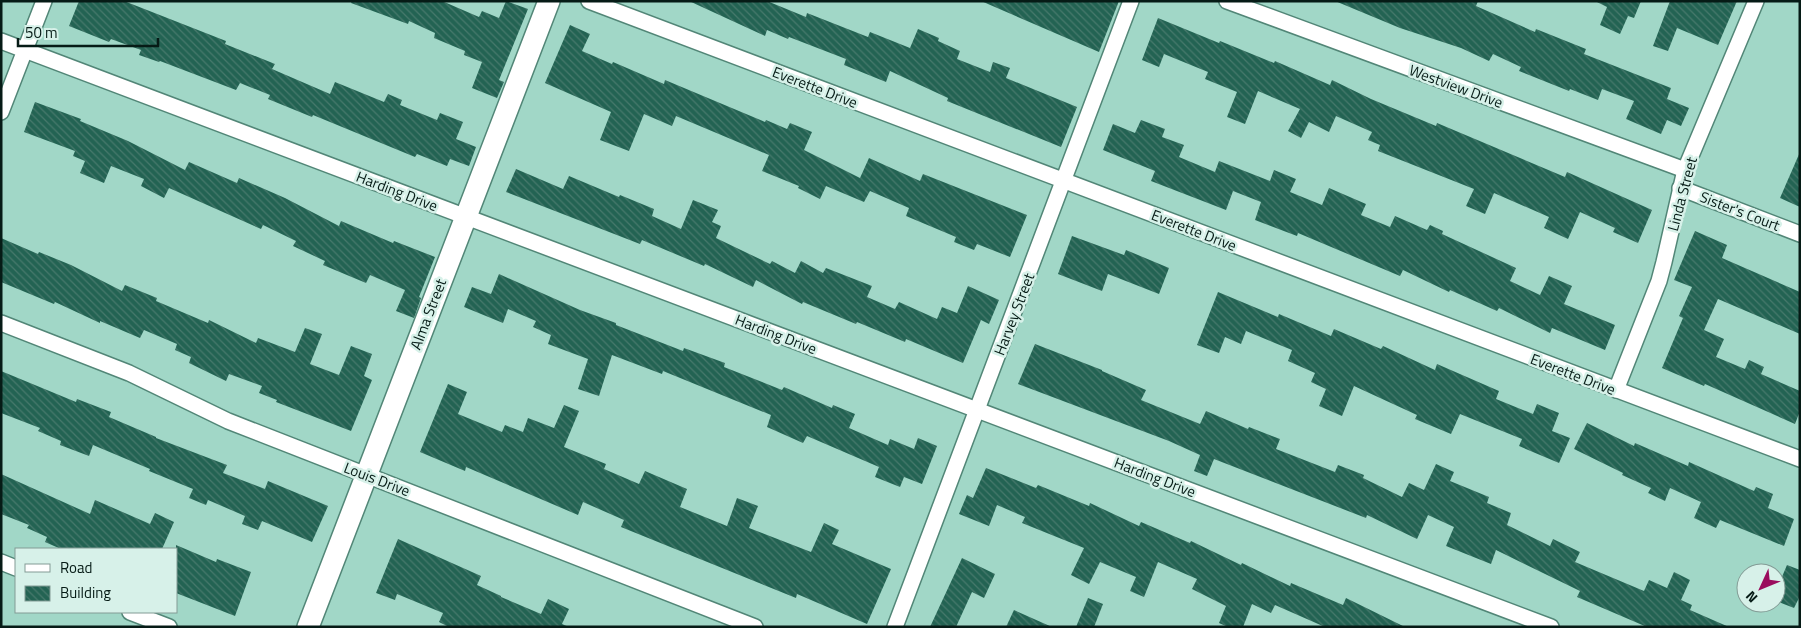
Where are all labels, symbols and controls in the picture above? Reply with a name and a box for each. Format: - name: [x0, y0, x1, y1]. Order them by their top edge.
- scale bar: [18, 15, 158, 47]
- text: 50 m: [25, 21, 58, 44]
- street label: Westview Drive: [1406, 58, 1506, 114]
- street label: Everette Drive: [769, 60, 861, 114]
- street label: Linda Street: [1661, 154, 1703, 234]
- street label: Harding Drive: [353, 165, 441, 217]
- street label: Sister's Court: [1697, 185, 1784, 237]
- street label: Everette Drive: [1148, 203, 1240, 257]
- street label: Harvey Street: [988, 269, 1041, 359]
- street label: Alma Street: [404, 274, 452, 353]
- street label: Harding Drive: [732, 308, 820, 360]
- street label: Everette Drive: [1527, 347, 1619, 401]
- street label: Harding Drive: [1111, 451, 1199, 503]
- street label: Louis Drive: [340, 456, 414, 502]
- legend: [15, 548, 178, 613]
- text: Road: [60, 556, 92, 579]
- north arrow: [1736, 563, 1786, 613]
- text: Building: [60, 581, 111, 604]
- text: N: [1740, 587, 1762, 608]

